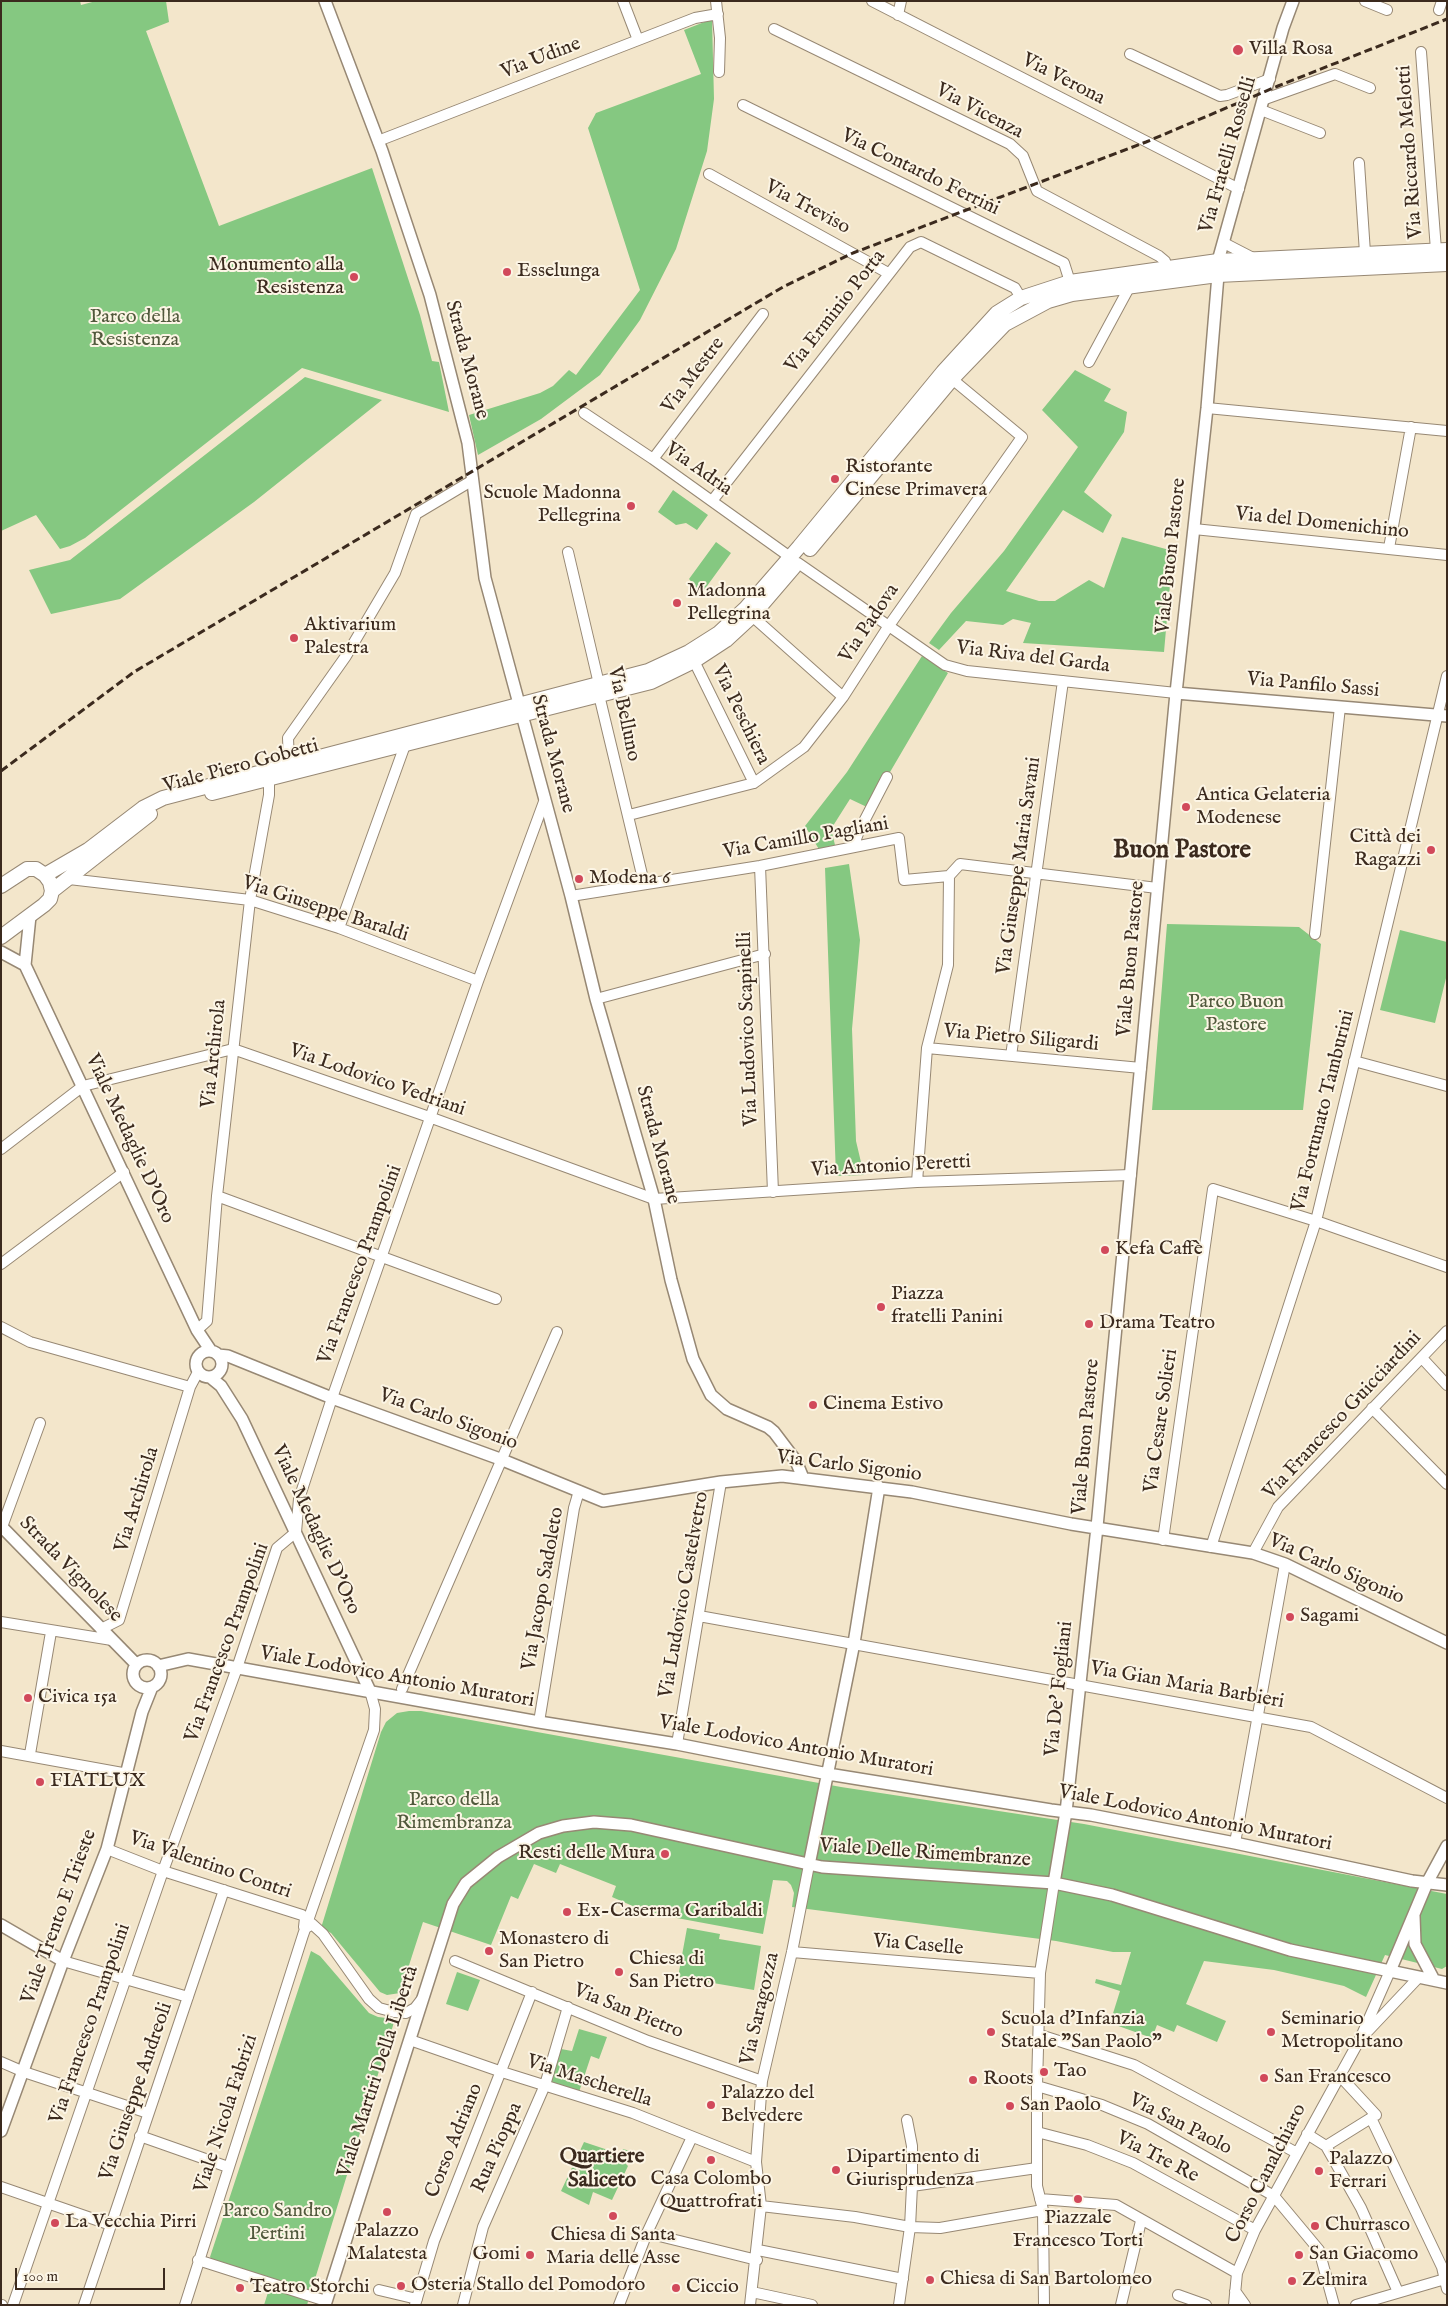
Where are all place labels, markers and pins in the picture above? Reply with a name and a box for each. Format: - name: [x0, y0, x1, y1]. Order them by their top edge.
- place label: Villa Rosa: [1249, 38, 1333, 62]
- marker: Villa Rosa: [1231, 43, 1245, 57]
- place label: Monumento alla Resistenza: [208, 254, 344, 301]
- place label: Esselunga: [517, 260, 600, 284]
- marker: Esselunga: [501, 266, 513, 278]
- marker: Monumento alla Resistenza: [348, 271, 360, 283]
- place label: Ristorante Cinese Primavera: [845, 456, 987, 503]
- marker: Ristorante Cinese Primavera: [829, 473, 841, 485]
- place label: Scuole Madonna Pellegrina: [483, 482, 621, 529]
- marker: Scuole Madonna Pellegrina: [625, 500, 637, 512]
- place label: Madonna Pellegrina: [687, 580, 770, 627]
- marker: Madonna Pellegrina: [671, 597, 683, 609]
- place label: Aktivarium Palestra: [304, 614, 396, 661]
- marker: Aktivarium Palestra: [288, 632, 300, 644]
- place label: Antica Gelateria Modenese: [1196, 784, 1330, 831]
- marker: Antica Gelateria Modenese: [1180, 801, 1192, 813]
- place label: Città dei Ragazzi: [1350, 826, 1421, 873]
- marker: Città dei Ragazzi: [1425, 844, 1437, 856]
- place label: Modena 6: [589, 867, 670, 891]
- marker: Modena 6: [573, 873, 585, 885]
- place label: Kefa Caffè: [1115, 1238, 1203, 1262]
- marker: Kefa Caffè: [1099, 1244, 1111, 1256]
- place label: Piazza fratelli Panini: [891, 1283, 1003, 1330]
- marker: Piazza fratelli Panini: [875, 1301, 887, 1313]
- place label: Drama Teatro: [1099, 1312, 1215, 1336]
- marker: Drama Teatro: [1083, 1318, 1095, 1330]
- place label: Cinema Estivo: [823, 1393, 943, 1417]
- marker: Cinema Estivo: [807, 1399, 819, 1411]
- place label: Sagami: [1300, 1605, 1359, 1629]
- marker: Sagami: [1284, 1611, 1296, 1623]
- place label: Civica 15a: [38, 1686, 117, 1710]
- marker: Civica 15a: [22, 1692, 34, 1704]
- place label: FIATLUX: [50, 1770, 146, 1794]
- marker: FIATLUX: [34, 1776, 46, 1788]
- place label: Resti delle Mura: [518, 1842, 655, 1866]
- marker: Resti delle Mura: [659, 1848, 671, 1860]
- place label: Ex-Caserma Garibaldi: [577, 1900, 763, 1924]
- marker: Ex-Caserma Garibaldi: [561, 1906, 573, 1918]
- place label: Monastero di San Pietro: [499, 1928, 609, 1975]
- marker: Monastero di San Pietro: [483, 1945, 495, 1957]
- place label: Chiesa di San Pietro: [629, 1948, 714, 1995]
- marker: Chiesa di San Pietro: [613, 1966, 625, 1978]
- place label: Scuola d'Infanzia Statale "San Paolo": [1001, 2008, 1162, 2055]
- place label: Seminario Metropolitano: [1281, 2008, 1403, 2055]
- marker: Scuola d'Infanzia Statale "San Paolo": [985, 2026, 997, 2038]
- marker: Seminario Metropolitano: [1265, 2026, 1277, 2038]
- place label: Tao: [1054, 2060, 1086, 2084]
- marker: Tao: [1038, 2066, 1050, 2078]
- place label: San Francesco: [1274, 2066, 1391, 2090]
- place label: Roots: [983, 2068, 1034, 2092]
- marker: San Francesco: [1258, 2072, 1270, 2084]
- marker: Roots: [967, 2074, 979, 2086]
- place label: Palazzo del Belvedere: [721, 2082, 814, 2129]
- place label: San Paolo: [1020, 2094, 1101, 2118]
- marker: Palazzo del Belvedere: [705, 2099, 717, 2111]
- marker: San Paolo: [1004, 2100, 1016, 2112]
- place label: Dipartimento di Giurisprudenza: [846, 2146, 980, 2193]
- place label: Palazzo Ferrari: [1329, 2148, 1392, 2195]
- marker: Casa Colombo Quattrofrati: [705, 2154, 717, 2166]
- marker: Dipartimento di Giurisprudenza: [830, 2164, 842, 2176]
- marker: Palazzo Ferrari: [1313, 2165, 1325, 2177]
- place label: Casa Colombo Quattrofrati: [651, 2168, 771, 2215]
- marker: Piazzale Francesco Torti: [1072, 2193, 1084, 2205]
- marker: Palazzo Malatesta: [381, 2206, 393, 2218]
- place label: Piazzale Francesco Torti: [1013, 2207, 1143, 2254]
- marker: Chiesa di Santa Maria delle Asse: [607, 2210, 619, 2222]
- place label: La Vecchia Pirri: [65, 2211, 197, 2235]
- place label: Churrasco: [1325, 2214, 1410, 2238]
- marker: La Vecchia Pirri: [49, 2217, 61, 2229]
- place label: Palazzo Malatesta: [347, 2220, 427, 2267]
- marker: Churrasco: [1309, 2220, 1321, 2232]
- place label: Chiesa di Santa Maria delle Asse: [546, 2224, 680, 2271]
- place label: Gomi: [473, 2243, 520, 2267]
- place label: San Giacomo: [1309, 2243, 1418, 2267]
- marker: Gomi: [524, 2249, 536, 2261]
- marker: San Giacomo: [1293, 2249, 1305, 2261]
- place label: Chiesa di San Bartolomeo: [940, 2268, 1152, 2292]
- place label: Zelmira: [1302, 2269, 1367, 2293]
- place label: Osteria Stallo del Pomodoro: [411, 2274, 645, 2298]
- marker: Chiesa di San Bartolomeo: [924, 2274, 936, 2286]
- marker: Zelmira: [1286, 2275, 1298, 2287]
- place label: Teatro Storchi: [250, 2276, 370, 2300]
- place label: Ciccio: [686, 2276, 739, 2300]
- marker: Osteria Stallo del Pomodoro: [395, 2280, 407, 2292]
- marker: Teatro Storchi: [234, 2282, 246, 2294]
- marker: Ciccio: [670, 2282, 682, 2294]

